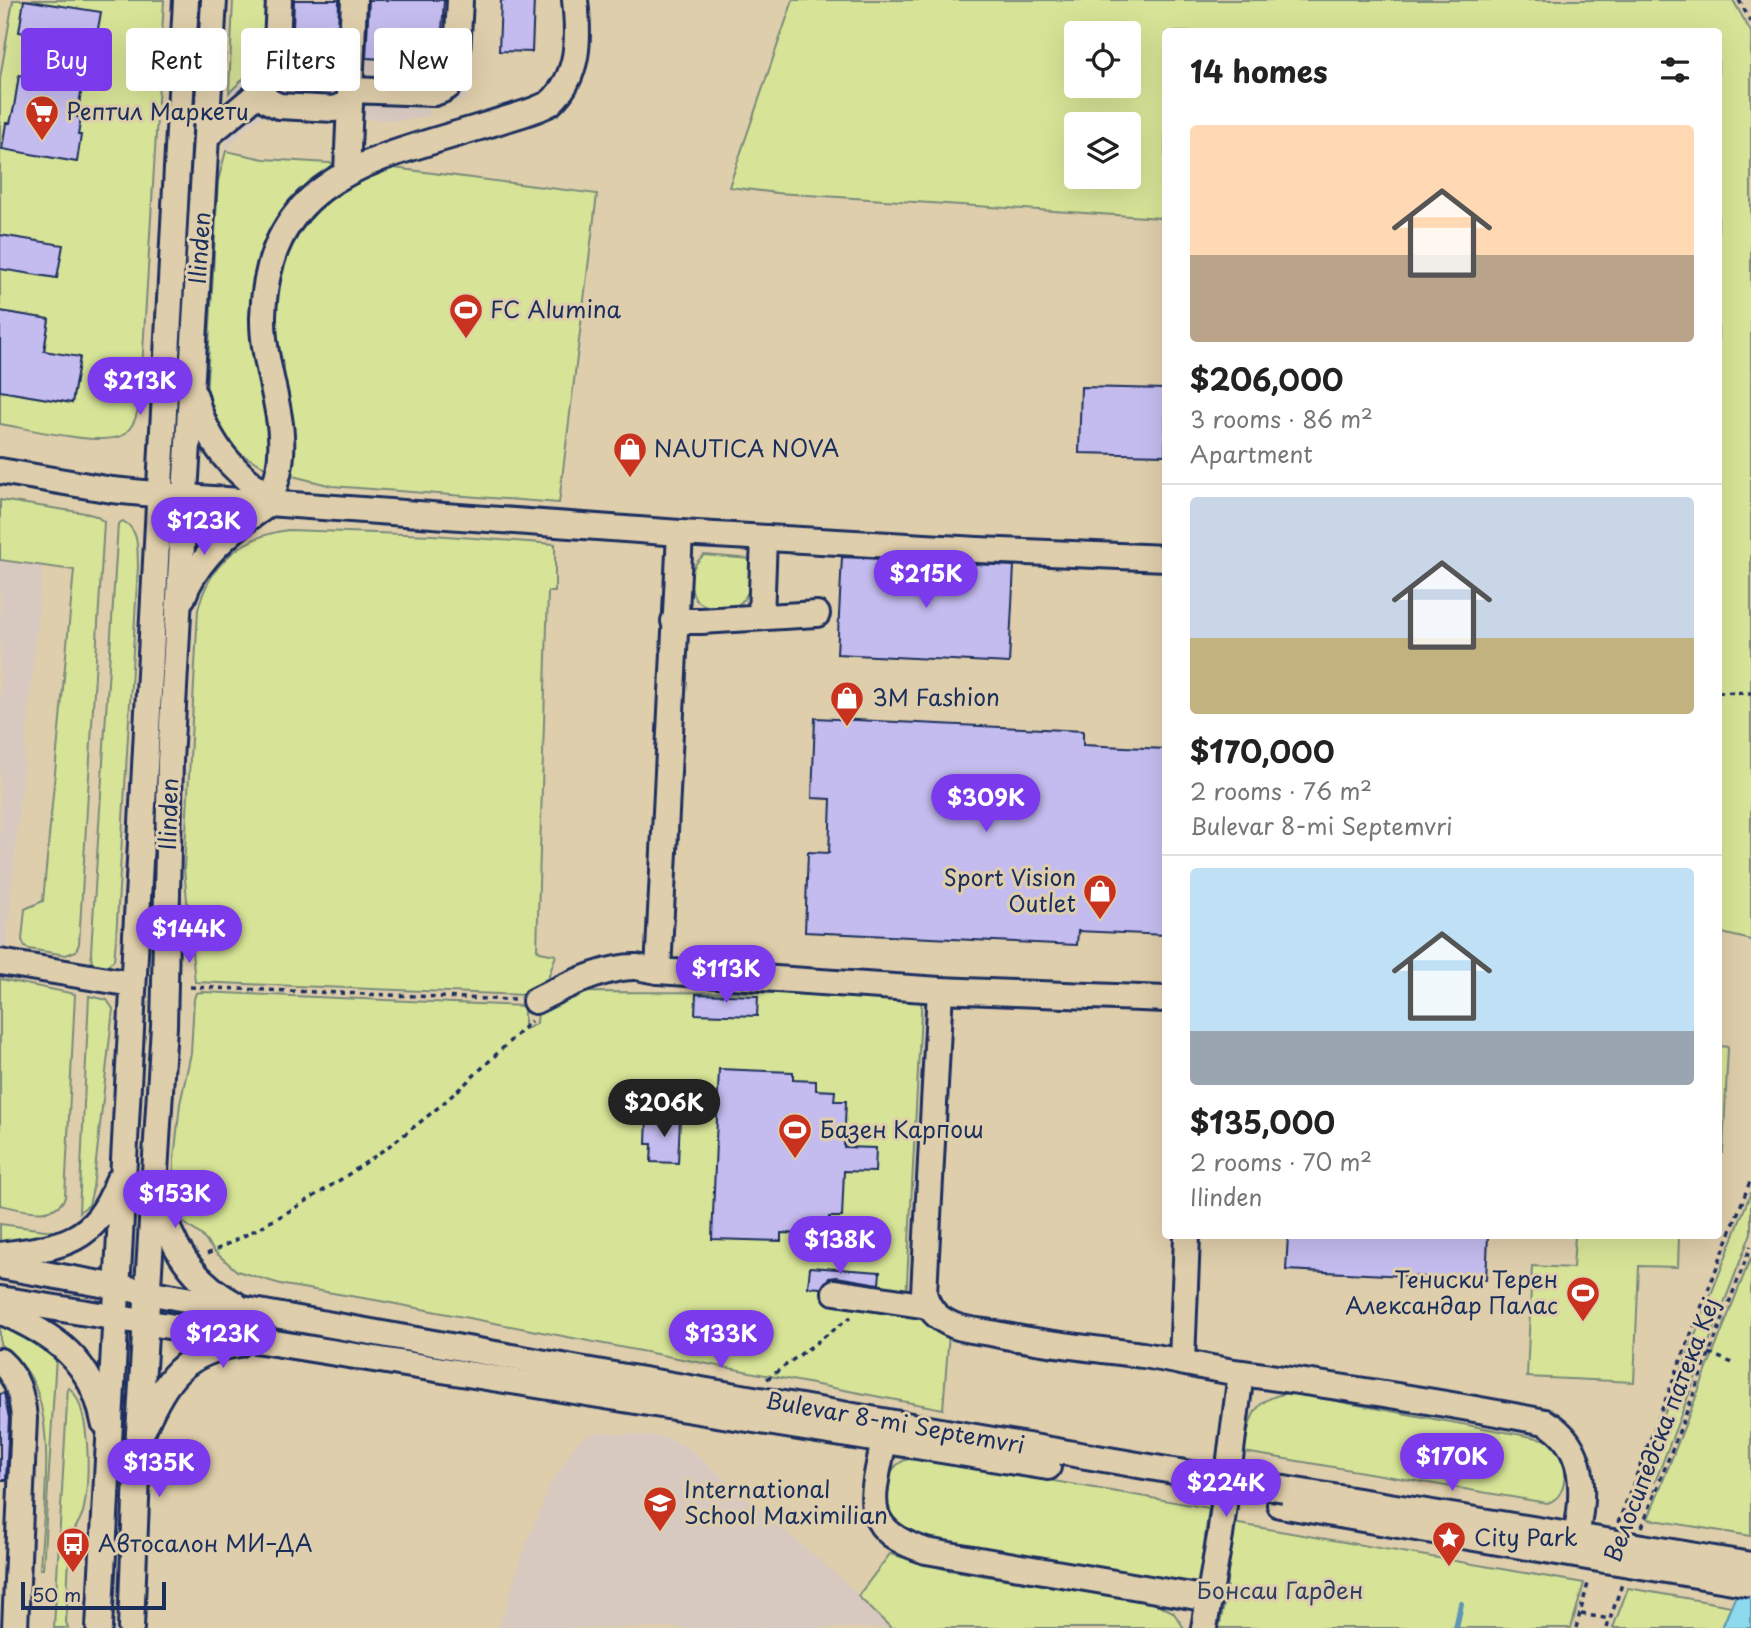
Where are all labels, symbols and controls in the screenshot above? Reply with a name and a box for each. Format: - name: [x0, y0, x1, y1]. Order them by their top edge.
- map controls: [1064, 21, 1141, 189]
- button: locate: [1064, 21, 1141, 98]
- chip: Buy: [21, 28, 112, 91]
- chip: Rent: [126, 28, 227, 91]
- chip: Filters: [241, 28, 360, 91]
- chip: New: [374, 28, 472, 91]
- text: 14 homes: [1190, 48, 1328, 93]
- icon: filters: [1656, 51, 1694, 89]
- supermarket icon: Рептил Маркети: [23, 93, 61, 142]
- place label: Рептил Маркети: [66, 93, 249, 128]
- button: layers: [1064, 112, 1141, 189]
- icon: home: [1379, 170, 1505, 296]
- street label: Ilinden: [179, 211, 218, 285]
- sports icon: FC Alumina: [447, 291, 485, 340]
- place label: FC Alumina: [490, 291, 622, 326]
- text: $206,000: [1190, 356, 1344, 401]
- pin: $213K: [91, 358, 189, 417]
- text: $213K: [104, 362, 176, 397]
- text: 3 rooms · 86 m²: [1190, 401, 1373, 436]
- shop icon: NAUTICA NOVA: [611, 430, 649, 479]
- place label: NAUTICA NOVA: [654, 430, 839, 465]
- text: Apartment: [1190, 436, 1313, 471]
- pin: $123K: [155, 498, 253, 557]
- text: $123K: [167, 502, 241, 537]
- icon: home: [1379, 542, 1505, 668]
- pin: $215K: [877, 550, 975, 610]
- text: $215K: [890, 555, 962, 590]
- shop icon: 3M Fashion: [828, 679, 866, 728]
- place label: 3M Fashion: [872, 679, 1000, 714]
- text: $170,000: [1190, 728, 1335, 773]
- text: 2 rooms · 76 m²: [1190, 773, 1372, 808]
- pin: $309K: [937, 774, 1035, 834]
- street label: Ilinden: [149, 777, 186, 851]
- text: $309K: [947, 779, 1025, 814]
- text: Bulevar 8-mi Septemvri: [1190, 808, 1453, 843]
- place label: Sport Vision Outlet: [943, 859, 1076, 920]
- shop icon: Sport Vision Outlet: [1081, 872, 1119, 921]
- pin: $144K: [140, 906, 238, 965]
- text: $144K: [152, 910, 226, 945]
- icon: home: [1379, 913, 1505, 1039]
- pin: $113K: [677, 946, 775, 1005]
- text: $113K: [692, 950, 760, 985]
- pin: $206K: [615, 1080, 713, 1139]
- text: $206K: [624, 1084, 704, 1119]
- text: $135,000: [1190, 1099, 1335, 1144]
- sports icon: Базен Карпош: [776, 1111, 814, 1160]
- place label: Базен Карпош: [820, 1111, 984, 1146]
- text: 2 rooms · 70 m²: [1190, 1144, 1372, 1179]
- pin: $153K: [126, 1170, 224, 1230]
- text: $153K: [139, 1175, 211, 1210]
- text: Ilinden: [1190, 1179, 1262, 1214]
- pin: $138K: [791, 1216, 889, 1276]
- text: $138K: [804, 1221, 876, 1256]
- place label: Тениски Терен Александар Палас: [1345, 1261, 1558, 1322]
- sports icon: Тениски Терен Александар Палас: [1564, 1274, 1602, 1323]
- street label: Велосипедска патека Кеј: [1594, 1292, 1727, 1567]
- pin: $123K: [174, 1310, 272, 1370]
- pin: $133K: [672, 1310, 770, 1370]
- text: $123K: [186, 1315, 260, 1350]
- text: $133K: [685, 1315, 757, 1350]
- street label: Bulevar 8-mi Septemvri: [763, 1381, 1028, 1462]
- pin: $170K: [1403, 1434, 1501, 1493]
- text: $170K: [1416, 1438, 1488, 1473]
- pin: $135K: [110, 1440, 208, 1499]
- text: $135K: [123, 1444, 195, 1479]
- pin: $224K: [1177, 1460, 1275, 1519]
- text: $224K: [1187, 1464, 1265, 1499]
- place label: International School Maximilian: [684, 1471, 888, 1532]
- school or university icon: International School Maximilian: [641, 1484, 679, 1533]
- place icon: City Park: [1430, 1519, 1468, 1568]
- place label: City Park: [1474, 1519, 1578, 1554]
- bus stop icon: Автосалон МИ–ДА: [54, 1525, 92, 1574]
- place label: Автосалон МИ–ДА: [98, 1525, 313, 1560]
- park label: Бонсаи Гарден: [1197, 1572, 1363, 1607]
- scale bar: [21, 1579, 166, 1611]
- text: 50 m: [32, 1580, 81, 1608]

